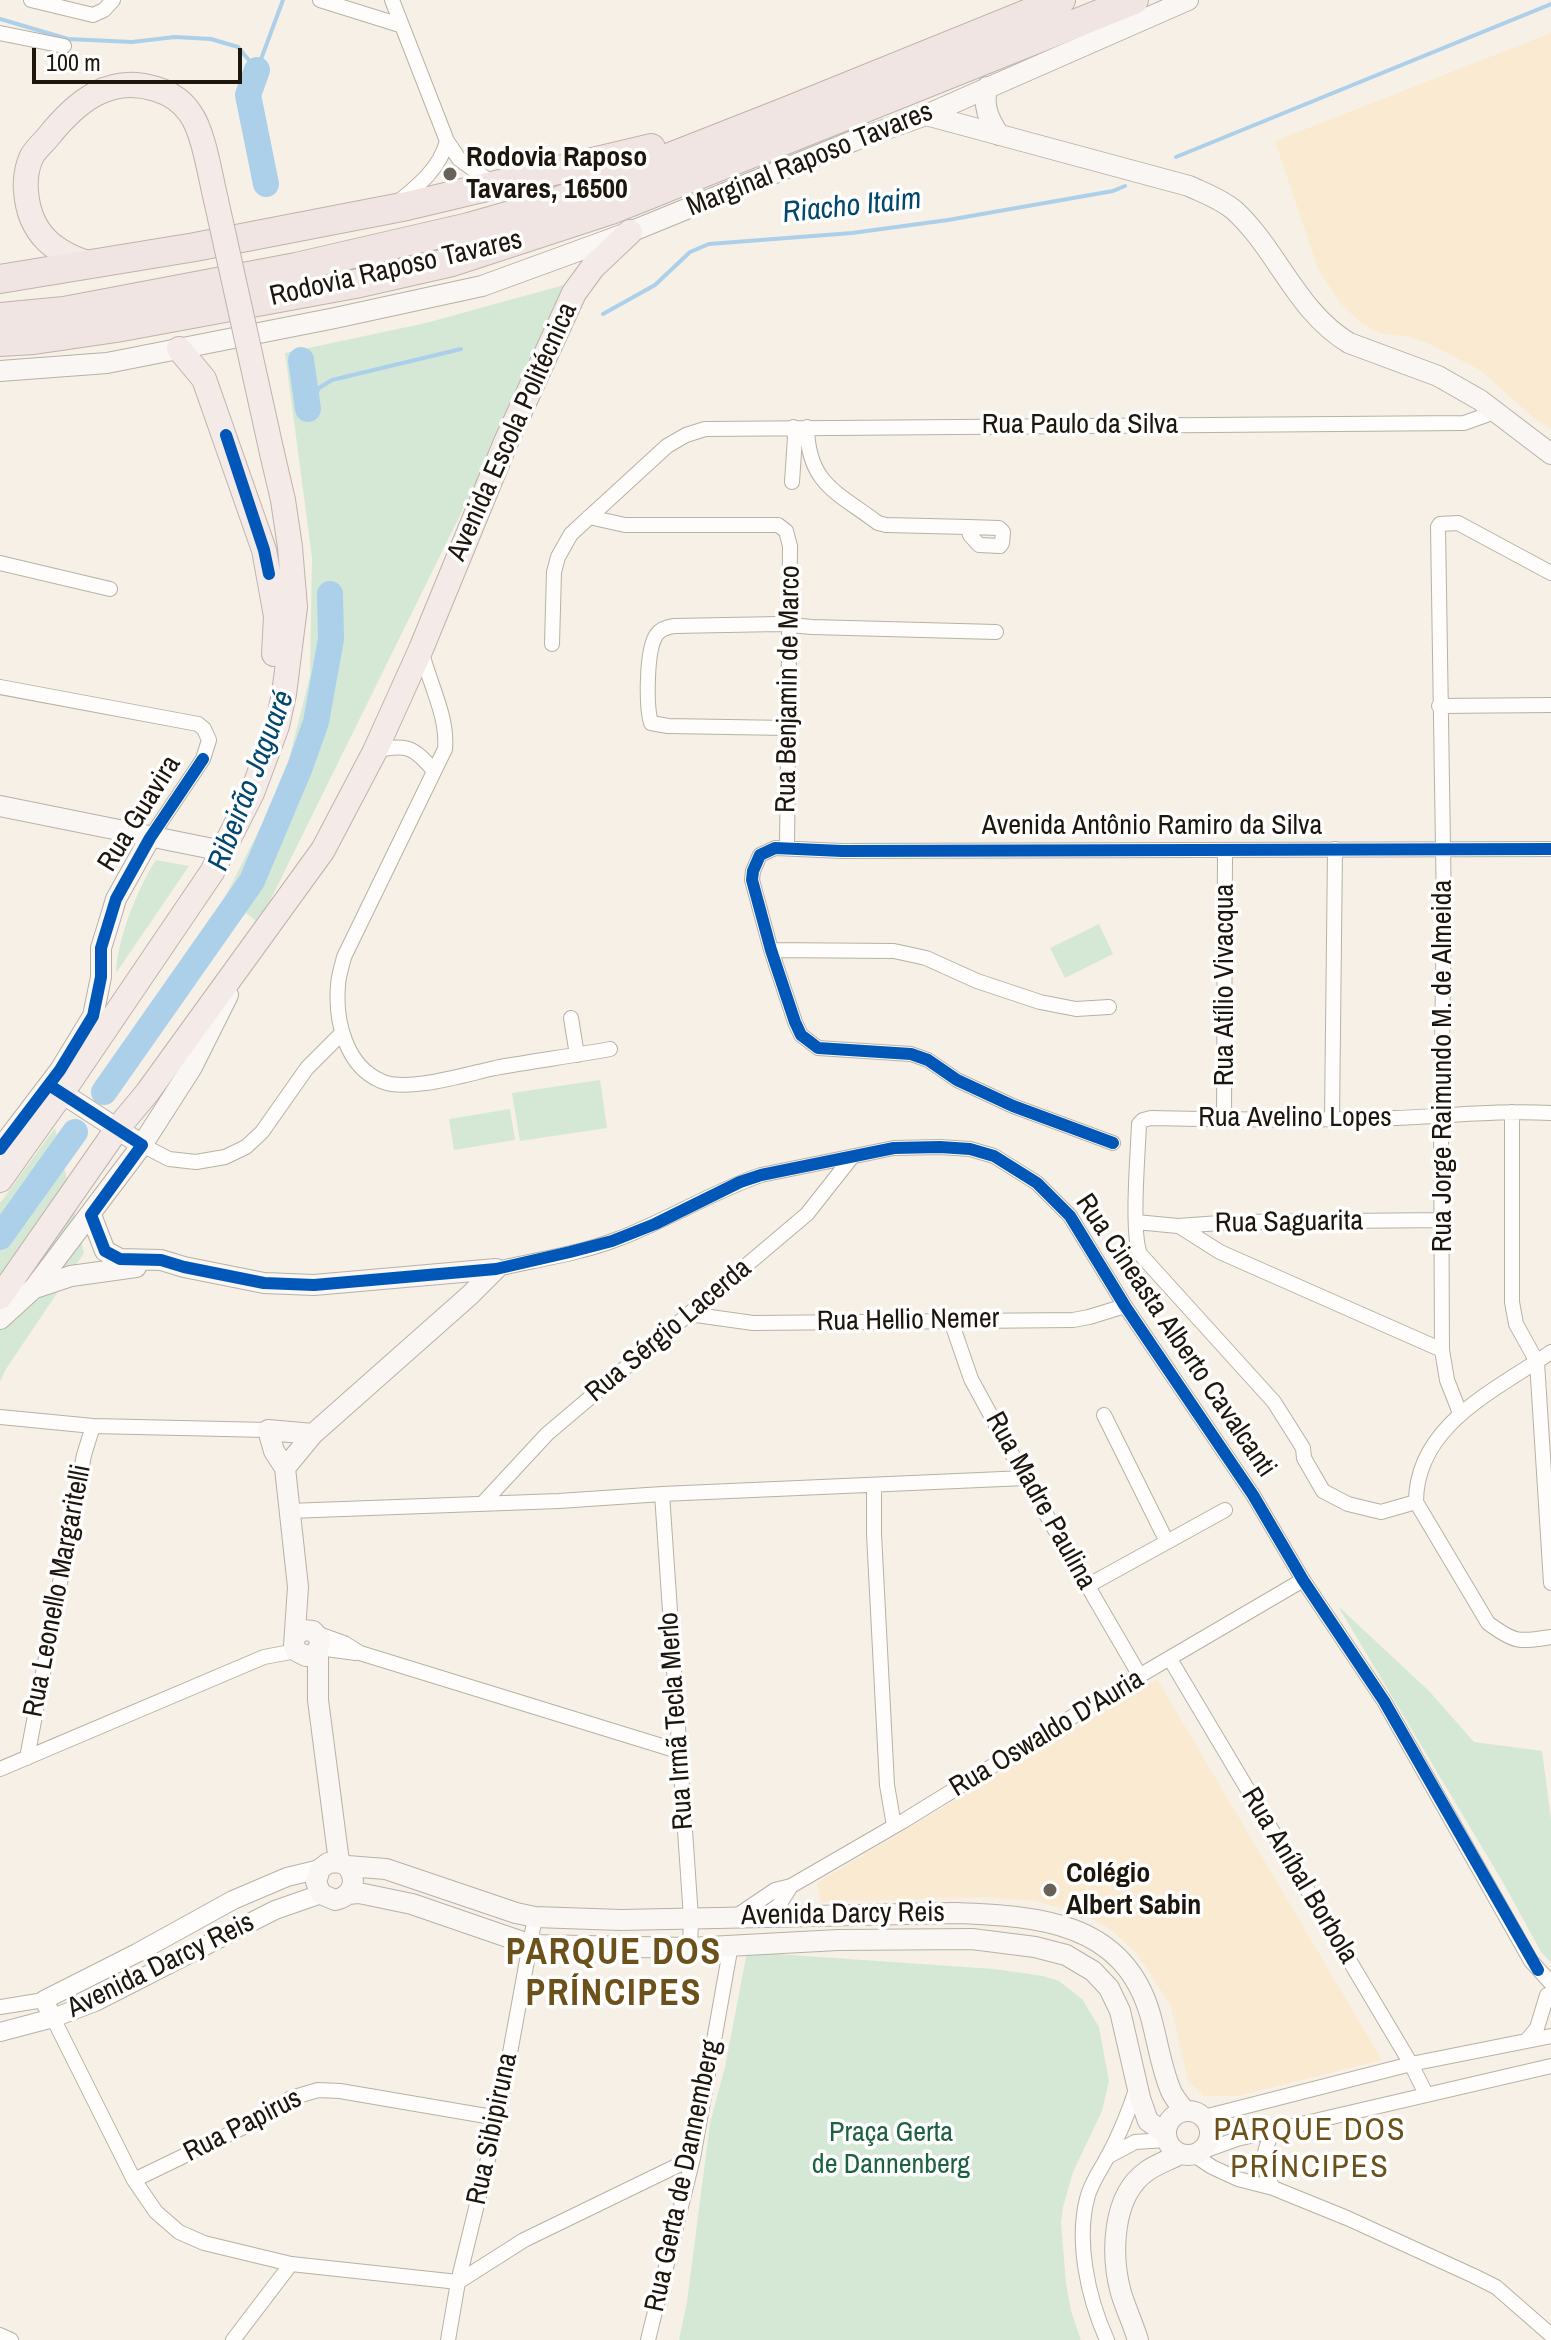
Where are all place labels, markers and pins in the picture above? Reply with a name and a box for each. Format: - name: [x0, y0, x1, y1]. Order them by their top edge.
- place label: Rodovia Raposo Tavares, 16500: [466, 141, 647, 207]
- marker: Rodovia Raposo Tavares, 16500: [441, 165, 459, 183]
- place label: Colégio Albert Sabin: [1066, 1857, 1201, 1923]
- marker: Colégio Albert Sabin: [1041, 1881, 1059, 1899]

